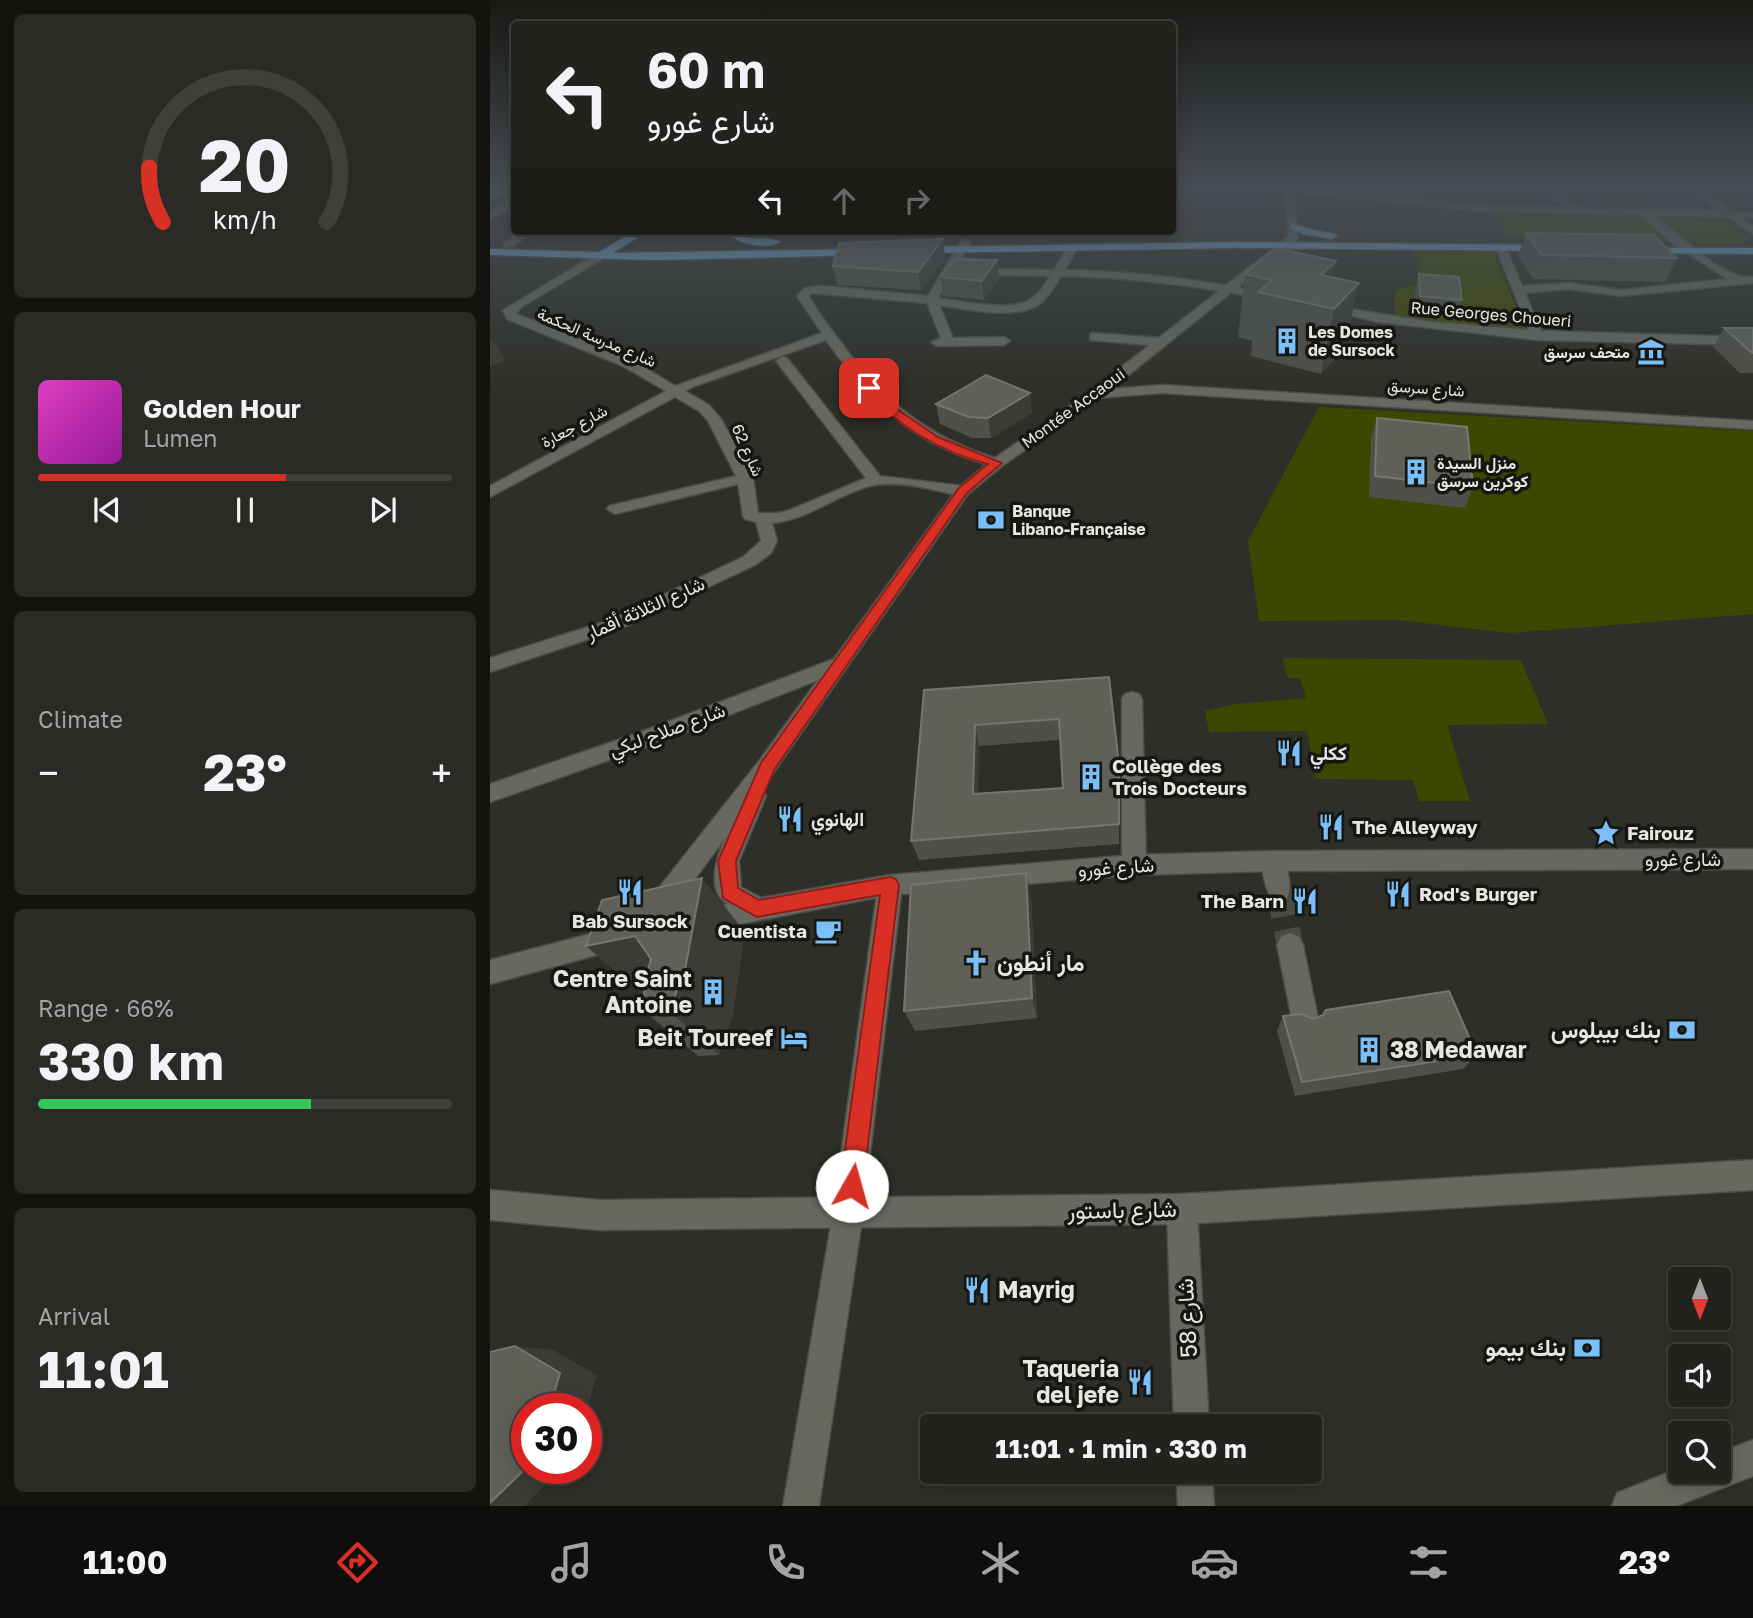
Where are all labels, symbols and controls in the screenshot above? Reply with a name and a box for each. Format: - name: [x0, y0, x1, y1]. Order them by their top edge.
- text: 60 m: [647, 40, 765, 99]
- icon: left: [532, 49, 623, 140]
- text: شارع غورو: [647, 102, 775, 140]
- text: 20: [199, 122, 291, 209]
- icon: left: [752, 182, 790, 220]
- icon: ahead: [825, 182, 863, 220]
- icon: right: [898, 182, 936, 220]
- text: km/h: [213, 204, 277, 235]
- street label: Rue Georges Choueri: [1410, 297, 1572, 331]
- street label: شارع مدرسة الحكمة: [534, 303, 659, 373]
- place label: Les Domes de Sursock: [1308, 322, 1396, 360]
- building icon: Les Domes de Sursock: [1272, 326, 1302, 356]
- museum icon: متحف سرسق: [1636, 337, 1666, 367]
- place label: متحف سرسق: [1544, 342, 1630, 363]
- pin: [839, 358, 899, 418]
- street label: Montée Accaoui: [1018, 364, 1128, 452]
- icon: arrive: [850, 369, 888, 407]
- street label: شارع سرسق: [1387, 375, 1465, 403]
- text: Golden Hour: [143, 393, 301, 424]
- street label: شارع جعارة: [538, 400, 611, 453]
- street label: شارع 62: [726, 421, 768, 480]
- text: Lumen: [143, 424, 217, 452]
- place label: منزل السيدة كوكرين سرسق: [1437, 453, 1528, 492]
- building icon: منزل السيدة كوكرين سرسق: [1401, 457, 1431, 487]
- icon: previous: [88, 491, 126, 529]
- icon: pause: [226, 491, 264, 529]
- icon: next: [364, 491, 402, 529]
- place label: Banque Libano-Française: [1012, 501, 1146, 539]
- bank icon: Banque Libano-Française: [976, 505, 1006, 535]
- street label: شارع الثلاثة أقمار: [581, 571, 709, 646]
- street label: شارع صلاح لبكي: [606, 698, 730, 766]
- text: Climate: [38, 705, 123, 733]
- restaurant icon: ككلي: [1274, 738, 1304, 768]
- text: 23°: [203, 740, 287, 802]
- place label: ككلي: [1310, 741, 1347, 770]
- text: −: [38, 750, 59, 795]
- text: +: [431, 750, 452, 795]
- place label: Collège des Trois Docteurs: [1112, 754, 1247, 799]
- building icon: Collège des Trois Docteurs: [1076, 762, 1106, 792]
- restaurant icon: الهانوي: [775, 804, 805, 834]
- place label: الهانوي: [811, 807, 864, 836]
- restaurant icon: The Alleyway: [1316, 812, 1346, 842]
- place label: The Alleyway: [1352, 815, 1478, 838]
- place icon: Fairouz: [1591, 818, 1621, 848]
- place label: Fairouz: [1627, 821, 1694, 844]
- street label: شارع غورو: [1645, 847, 1721, 872]
- street label: شارع غورو: [1077, 852, 1155, 883]
- restaurant icon: Bab Sursock: [615, 877, 645, 907]
- restaurant icon: Rod's Burger: [1383, 879, 1413, 909]
- place label: Rod's Burger: [1419, 882, 1538, 905]
- restaurant icon: The Barn: [1290, 886, 1320, 916]
- place label: The Barn: [1201, 889, 1284, 912]
- place label: Bab Sursock: [572, 909, 688, 932]
- cafe icon: Cuentista: [813, 916, 843, 946]
- place label: Cuentista: [718, 919, 807, 942]
- church icon: مار أنطون: [961, 948, 991, 978]
- place label: مار أنطون: [997, 948, 1085, 978]
- place label: Centre Saint Antoine: [553, 964, 692, 1018]
- building icon: Centre Saint Antoine: [698, 977, 728, 1007]
- text: Range · 66%: [38, 994, 174, 1022]
- place label: بنك بيبلوس: [1551, 1015, 1661, 1045]
- bank icon: بنك بيبلوس: [1667, 1015, 1697, 1045]
- place label: Beit Toureef: [637, 1023, 774, 1051]
- hotel icon: Beit Toureef: [779, 1023, 809, 1053]
- text: 330 km: [38, 1029, 224, 1091]
- building icon: 38 Medawar: [1354, 1035, 1384, 1065]
- place label: 38 Medawar: [1390, 1035, 1527, 1063]
- position arrow: [815, 1149, 889, 1223]
- street label: شارع باستور: [1066, 1194, 1177, 1227]
- north arrow: [1668, 1267, 1731, 1330]
- map controls: [1668, 1267, 1731, 1484]
- restaurant icon: Mayrig: [962, 1275, 992, 1305]
- place label: Mayrig: [998, 1275, 1075, 1303]
- street label: شارع 58: [1170, 1278, 1205, 1358]
- text: Arrival: [38, 1302, 110, 1330]
- place label: بنك بيمو: [1485, 1333, 1566, 1363]
- bank icon: بنك بيمو: [1572, 1333, 1602, 1363]
- text: 11:01: [38, 1337, 169, 1399]
- button: sound: [1668, 1344, 1731, 1407]
- place label: Taqueria del jefe: [1023, 1354, 1119, 1408]
- restaurant icon: Taqueria del jefe: [1125, 1367, 1155, 1397]
- speed limit sign: 30: [511, 1393, 602, 1484]
- button: search: [1668, 1421, 1731, 1484]
- text: 11:01 · 1 min · 330 m: [995, 1433, 1247, 1464]
- icon: directions: [333, 1538, 382, 1587]
- icon: music: [547, 1538, 596, 1587]
- icon: phone: [761, 1538, 810, 1587]
- icon: climate: [976, 1538, 1025, 1587]
- icon: car: [1190, 1538, 1239, 1587]
- icon: filters: [1404, 1538, 1453, 1587]
- text: 11:00: [83, 1543, 167, 1581]
- text: 23°: [1619, 1543, 1670, 1581]

